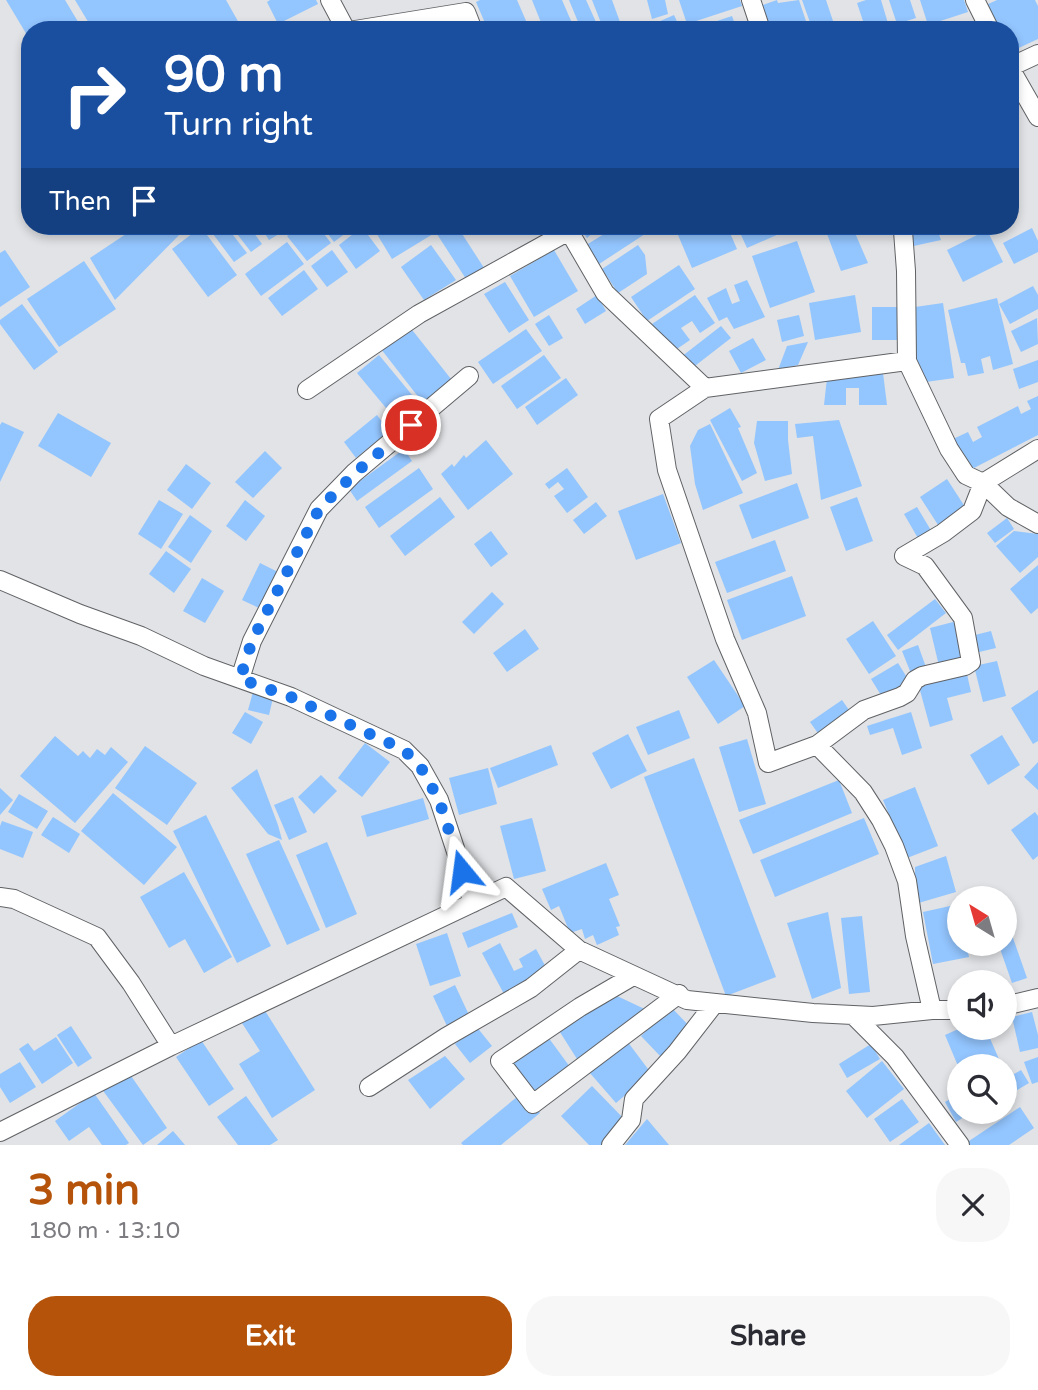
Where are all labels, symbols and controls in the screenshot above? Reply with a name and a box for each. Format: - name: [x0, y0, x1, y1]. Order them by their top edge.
- text: 90 m: [164, 46, 283, 105]
- icon: right: [49, 49, 140, 140]
- text: Turn right: [164, 106, 313, 144]
- icon: arrive: [125, 182, 163, 220]
- text: Then: [49, 186, 111, 217]
- pin: [381, 395, 441, 455]
- icon: arrive: [392, 406, 430, 444]
- position arrow: [425, 834, 499, 908]
- north arrow: [947, 886, 1017, 956]
- map controls: [947, 886, 1017, 1124]
- button: sound: [947, 970, 1017, 1040]
- button: search: [947, 1054, 1017, 1124]
- text: 3 min: [28, 1165, 140, 1216]
- button: close: [936, 1168, 1010, 1242]
- text: 180 m · 13:10: [28, 1217, 180, 1245]
- button: Exit: [28, 1296, 512, 1376]
- button: Share: [526, 1296, 1010, 1376]

